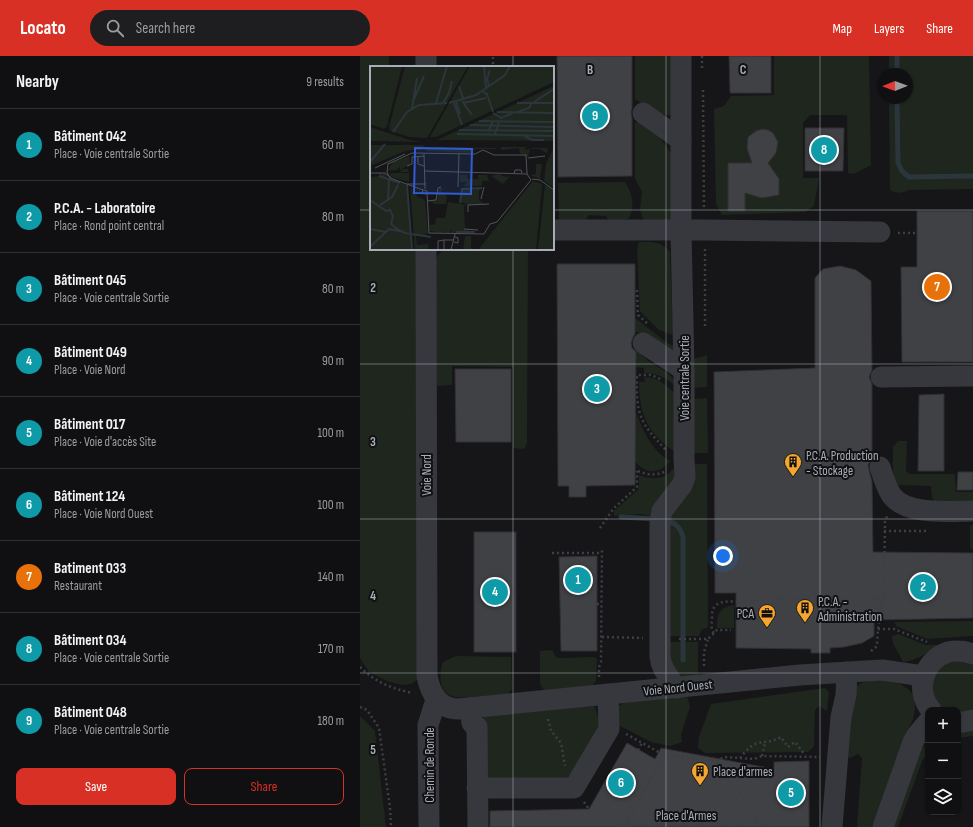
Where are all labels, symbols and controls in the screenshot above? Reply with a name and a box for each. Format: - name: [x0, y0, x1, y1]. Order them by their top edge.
- search box: [90, 10, 370, 46]
- text: Locato: [20, 17, 66, 40]
- icon: search: [104, 17, 126, 39]
- text: Search here: [136, 19, 195, 38]
- text: Map: [832, 20, 852, 37]
- text: Layers: [874, 20, 904, 37]
- text: Share: [926, 20, 953, 37]
- text: B: [587, 62, 593, 78]
- text: C: [740, 62, 747, 78]
- inset map: [370, 66, 554, 250]
- north arrow: [877, 68, 913, 104]
- text: Nearby: [16, 72, 59, 92]
- text: 9 results: [306, 74, 344, 90]
- pin: 9: [582, 101, 608, 131]
- text: Bâtiment 042: [54, 127, 126, 146]
- pin: 8: [811, 135, 837, 165]
- text: 1: [26, 137, 32, 153]
- text: 60 m: [322, 137, 344, 153]
- text: Place · Voie centrale Sortie: [54, 146, 169, 162]
- text: P.C.A. - Laboratoire: [54, 199, 155, 218]
- text: 2: [26, 209, 32, 225]
- text: 80 m: [322, 209, 344, 225]
- text: Place · Rond point central: [54, 218, 164, 234]
- text: Bâtiment 045: [54, 271, 126, 290]
- pin: 7: [924, 272, 950, 302]
- text: 2: [370, 280, 376, 296]
- text: 3: [26, 281, 32, 297]
- text: 80 m: [322, 281, 344, 297]
- text: Place · Voie centrale Sortie: [54, 290, 169, 306]
- street label: Voie centrale Sortie: [677, 335, 693, 421]
- text: Bâtiment 049: [54, 343, 127, 362]
- text: 4: [26, 353, 32, 369]
- text: 90 m: [322, 353, 344, 369]
- text: Place · Voie Nord: [54, 362, 126, 378]
- pin: 3: [584, 374, 610, 404]
- text: Bâtiment 017: [54, 415, 125, 434]
- text: 5: [26, 425, 32, 441]
- text: 100 m: [317, 425, 344, 441]
- text: Place · Voie d'accès Site: [54, 434, 156, 450]
- text: 3: [370, 434, 376, 450]
- place label: P.C.A. Production - Stockage: [806, 448, 879, 479]
- building icon: P.C.A. Production - Stockage: [783, 452, 803, 477]
- street label: Voie Nord: [419, 454, 435, 496]
- text: Bâtiment 124: [54, 487, 125, 506]
- text: 6: [26, 497, 32, 513]
- text: 100 m: [317, 497, 344, 513]
- text: Place · Voie Nord Ouest: [54, 506, 153, 522]
- your location: [713, 546, 733, 566]
- text: Batiment 033: [54, 559, 126, 578]
- pin: 1: [565, 565, 591, 595]
- text: 7: [26, 569, 32, 585]
- text: 140 m: [318, 569, 344, 585]
- pin: 2: [910, 572, 936, 602]
- pin: 4: [482, 577, 508, 607]
- text: Restaurant: [54, 578, 102, 594]
- text: 4: [370, 588, 376, 604]
- place label: P.C.A. - Administration: [817, 594, 882, 625]
- building icon: P.C.A. - Administration: [795, 598, 815, 623]
- office icon: PCA: [757, 603, 777, 628]
- place label: PCA: [737, 606, 754, 622]
- text: Bâtiment 034: [54, 631, 127, 650]
- text: 8: [26, 641, 32, 657]
- text: 170 m: [318, 641, 344, 657]
- text: Place · Voie centrale Sortie: [54, 650, 169, 666]
- street label: Voie Nord Ouest: [643, 676, 713, 700]
- text: Bâtiment 048: [54, 703, 127, 722]
- map controls: [925, 707, 961, 815]
- button: +: [925, 707, 961, 743]
- text: 9: [26, 713, 32, 729]
- text: 180 m: [318, 713, 344, 729]
- text: Place · Voie centrale Sortie: [54, 722, 169, 738]
- street label: Chemin de Ronde: [422, 727, 438, 803]
- text: 5: [370, 742, 376, 758]
- button: −: [925, 743, 961, 779]
- building icon: Place d'armes: [690, 761, 710, 786]
- place label: Place d'armes: [713, 764, 773, 780]
- button: Save: [16, 768, 176, 805]
- button: Share: [184, 768, 344, 805]
- pin: 6: [608, 768, 634, 798]
- pin: 5: [778, 778, 804, 808]
- button: layers: [925, 779, 961, 815]
- street label: Place d'Armes: [656, 808, 717, 824]

